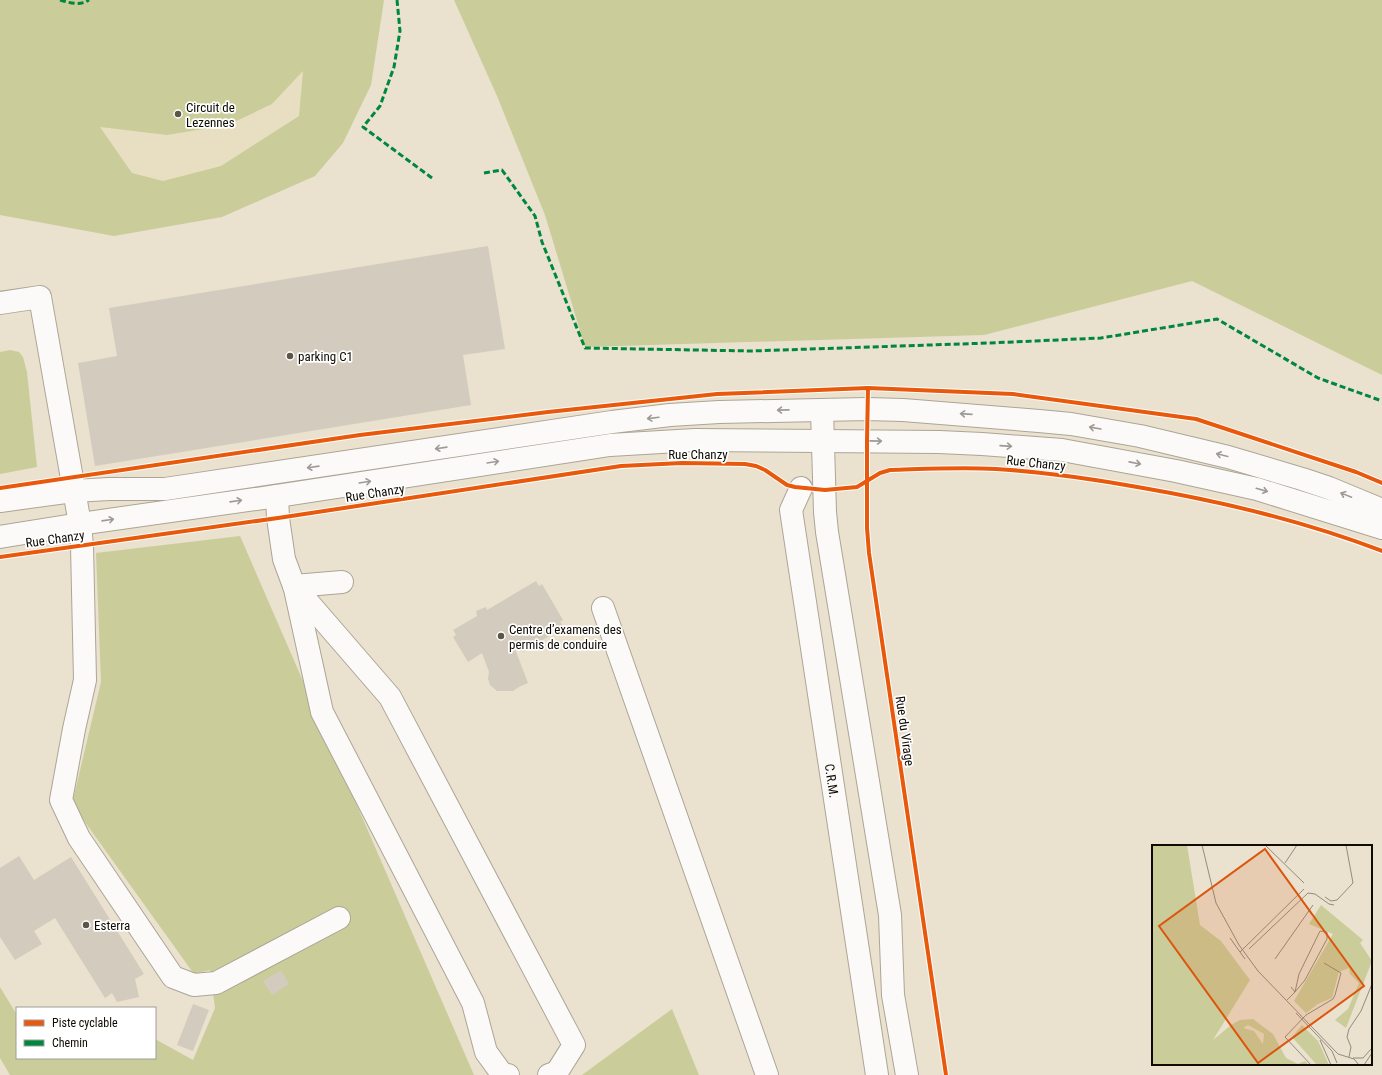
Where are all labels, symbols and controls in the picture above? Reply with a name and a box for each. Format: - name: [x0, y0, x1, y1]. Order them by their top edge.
- place label: Circuit de Lezennes: [186, 100, 235, 130]
- marker: Circuit de Lezennes: [173, 109, 183, 119]
- place label: parking C1: [298, 349, 353, 364]
- marker: parking C1: [285, 351, 295, 361]
- one-way arrow: [777, 406, 790, 414]
- one-way arrow: [960, 411, 973, 418]
- one-way arrow: [647, 414, 660, 421]
- one-way arrow: [1089, 424, 1102, 432]
- one-way arrow: [869, 437, 882, 445]
- one-way arrow: [999, 442, 1012, 449]
- one-way arrow: [435, 444, 448, 452]
- street label: Rue Chanzy: [668, 447, 728, 462]
- one-way arrow: [1216, 451, 1229, 459]
- street label: Rue Chanzy: [1006, 452, 1067, 474]
- one-way arrow: [486, 458, 499, 466]
- one-way arrow: [1128, 459, 1141, 467]
- one-way arrow: [307, 463, 320, 471]
- one-way arrow: [358, 478, 371, 486]
- street label: Rue Chanzy: [344, 481, 406, 505]
- one-way arrow: [1255, 487, 1268, 495]
- one-way arrow: [1341, 490, 1353, 498]
- one-way arrow: [229, 497, 242, 505]
- one-way arrow: [101, 516, 114, 524]
- street label: Rue Chanzy: [24, 527, 86, 551]
- place label: Centre d’examens des permis de conduire: [509, 622, 622, 652]
- marker: Centre d’examens des permis de conduire: [496, 631, 506, 641]
- street label: Rue du Virage: [893, 695, 917, 767]
- street label: C.R.M.: [822, 763, 842, 799]
- inset map: [1152, 845, 1372, 1065]
- place label: Esterra: [94, 918, 130, 933]
- marker: Esterra: [81, 920, 91, 930]
- legend: [16, 1007, 156, 1059]
- text: Piste cyclable: [52, 1016, 118, 1030]
- text: Chemin: [52, 1036, 88, 1050]

